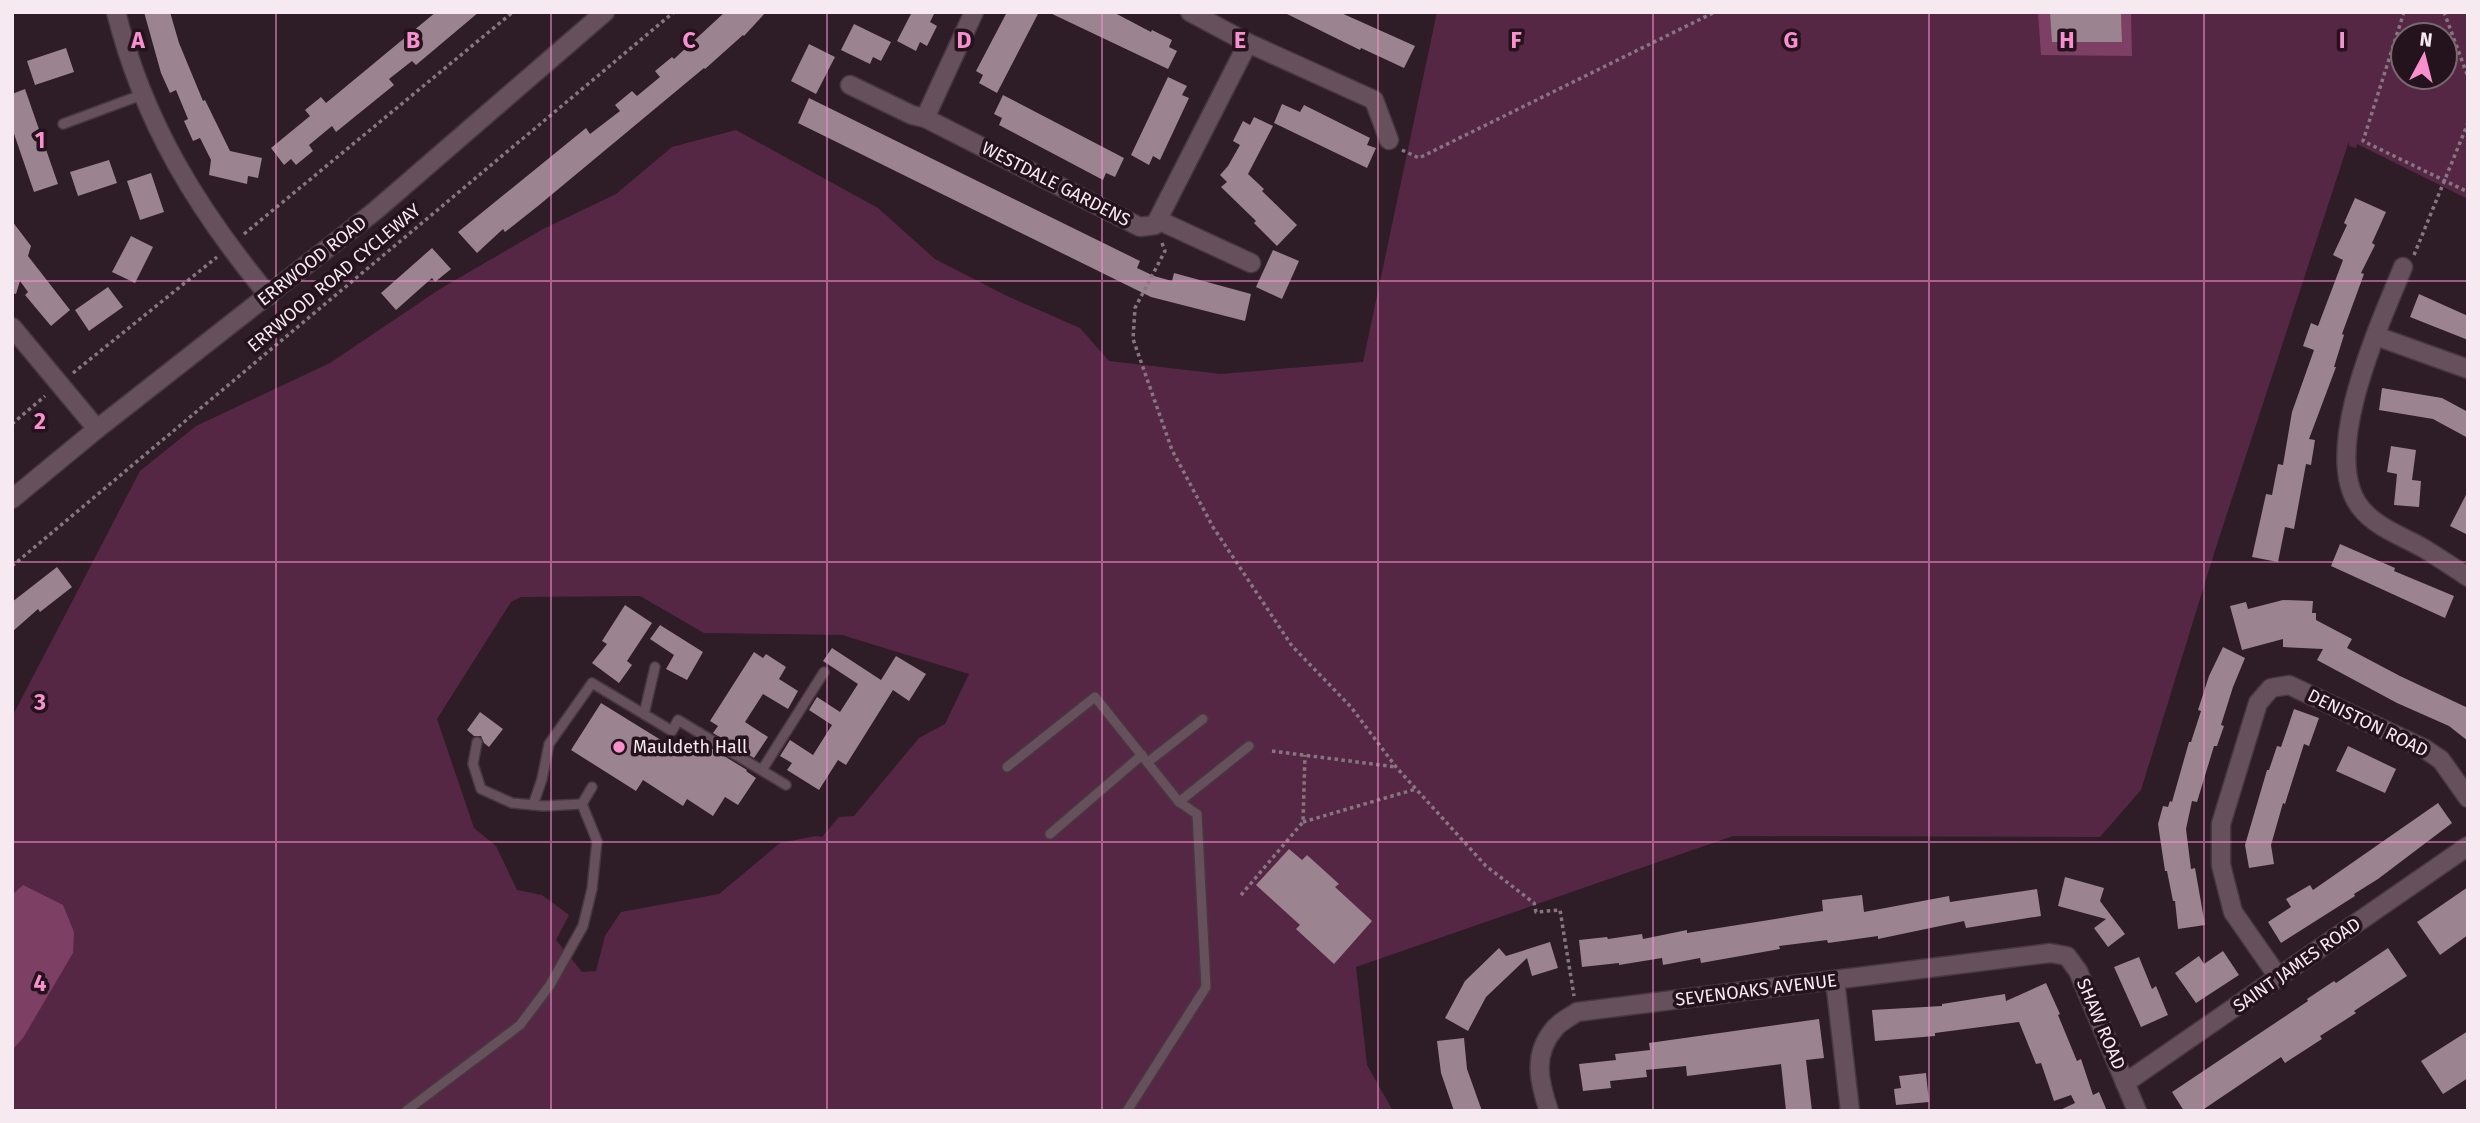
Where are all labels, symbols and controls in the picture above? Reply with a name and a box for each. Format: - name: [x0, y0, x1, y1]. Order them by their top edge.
- north arrow: [2389, 21, 2459, 91]
- text: A: [130, 26, 145, 54]
- text: B: [406, 26, 420, 54]
- text: C: [682, 26, 696, 54]
- text: D: [957, 26, 972, 54]
- text: E: [1234, 26, 1246, 54]
- text: F: [1510, 26, 1522, 54]
- text: G: [1784, 26, 1798, 54]
- text: H: [2059, 26, 2075, 54]
- text: I: [2339, 26, 2345, 54]
- text: N: [2418, 27, 2434, 52]
- text: 1: [35, 126, 45, 154]
- street label: WESTDALE GARDENS: [978, 137, 1134, 231]
- street label: ERRWOOD ROAD CYCLEWAY: [243, 199, 425, 357]
- street label: ERRWOOD ROAD: [253, 212, 371, 310]
- text: 2: [34, 407, 46, 435]
- street label: DENISTON ROAD: [2304, 684, 2432, 762]
- text: 3: [33, 688, 46, 716]
- place label: Mauldeth Hall: [633, 736, 747, 758]
- marker: Mauldeth Hall: [611, 739, 627, 755]
- street label: SAINT JAMES ROAD: [2229, 913, 2365, 1017]
- text: 4: [34, 969, 47, 997]
- street label: SEVENOAKS AVENUE: [1674, 969, 1838, 1011]
- street label: SHAW ROAD: [2072, 975, 2130, 1073]

